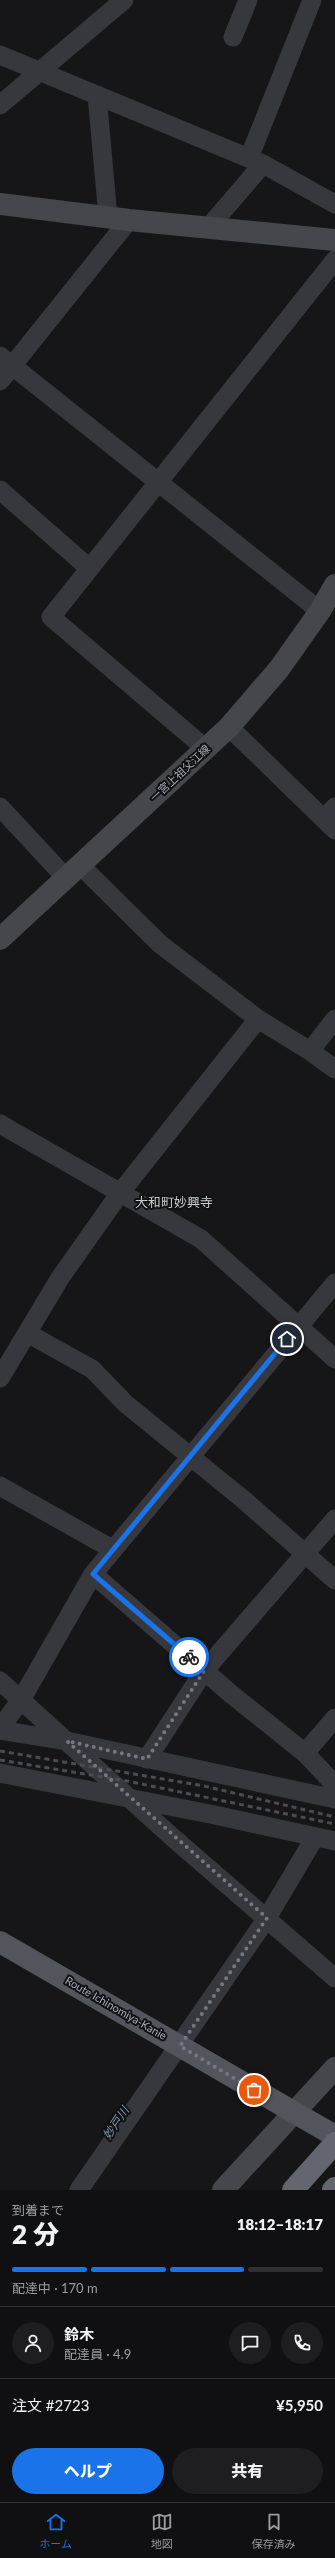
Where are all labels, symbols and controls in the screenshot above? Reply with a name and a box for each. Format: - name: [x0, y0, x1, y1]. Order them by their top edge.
- street label: 一宮上祖父江線: [147, 742, 212, 804]
- district label: 大和町妙興寺: [135, 1194, 213, 1210]
- pin: [270, 1322, 304, 1356]
- icon: home: [276, 1328, 298, 1350]
- courier: [169, 1637, 209, 1677]
- icon: bike: [178, 1646, 200, 1668]
- street label: Route Ichinomiya-Kanie: [63, 1973, 169, 2042]
- pin: [237, 2073, 271, 2107]
- icon: bag: [243, 2079, 265, 2101]
- water label: 妙戸川: [99, 2102, 133, 2142]
- text: 到着まで: [12, 2202, 64, 2218]
- text: 18:12–18:17: [237, 2215, 323, 2233]
- text: 2 分: [12, 2218, 59, 2250]
- text: 配達中 · 170 m: [12, 2280, 98, 2296]
- button: person: [12, 2322, 54, 2364]
- button: chat: [229, 2322, 271, 2364]
- button: phone: [281, 2322, 323, 2364]
- text: 鈴木: [64, 2325, 94, 2343]
- text: 配達員 · 4.9: [64, 2346, 131, 2362]
- text: 注文 #2723: [12, 2396, 89, 2414]
- text: ¥5,950: [276, 2396, 323, 2414]
- button: ヘルプ: [12, 2448, 164, 2494]
- button: 共有: [172, 2448, 323, 2494]
- tab: ホーム: [39, 2511, 72, 2551]
- tab: 地図: [151, 2511, 173, 2551]
- tab: 保存済み: [252, 2511, 296, 2551]

